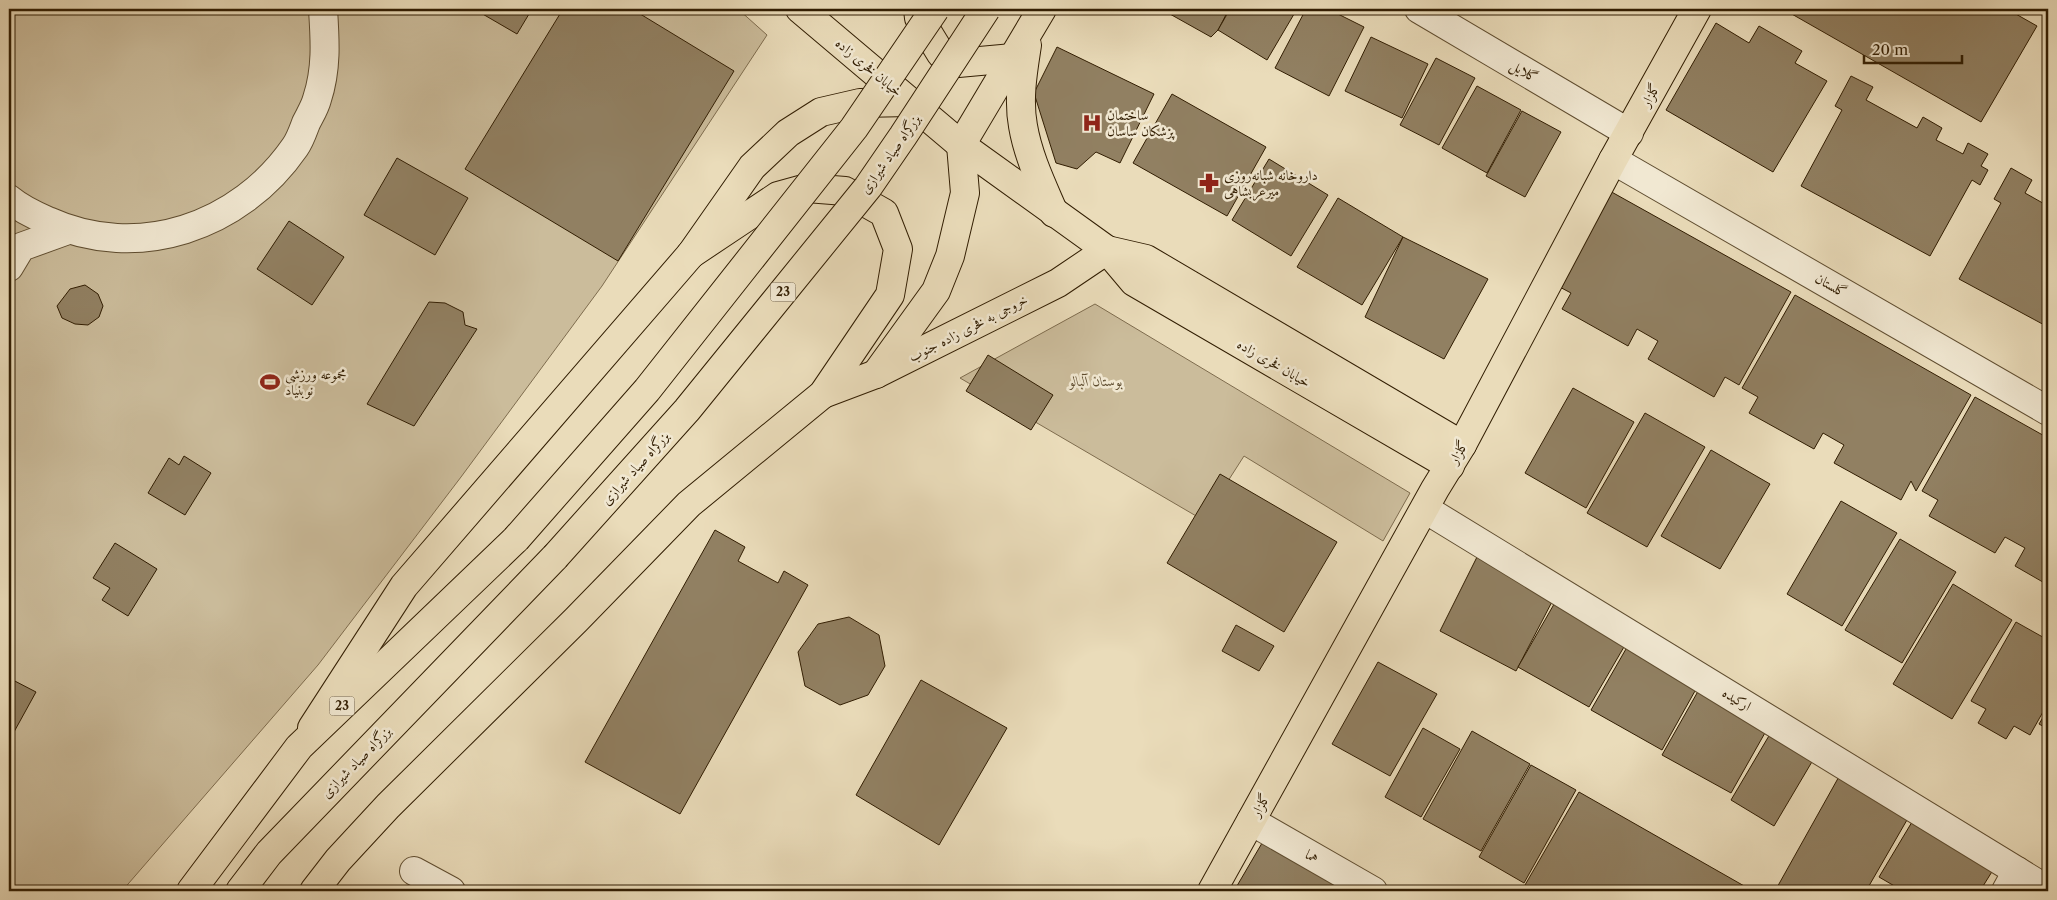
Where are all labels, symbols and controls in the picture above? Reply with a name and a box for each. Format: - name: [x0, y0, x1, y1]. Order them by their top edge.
- scale bar: [1864, 32, 1962, 64]
- street label: خیابان فخری زاده: [832, 34, 906, 100]
- text: 20 m: [1872, 40, 1908, 59]
- street label: گلایل: [1506, 56, 1541, 88]
- street label: گلزار: [1635, 80, 1664, 112]
- place label: ساختمان پزشکان ساسان: [1107, 106, 1175, 140]
- street label: بزرگراه صیاد شیرازی: [856, 110, 924, 197]
- hospital icon: ساختمان پزشکان ساسان: [1081, 112, 1103, 134]
- place label: داروخانه شبانه‌روزی میرعربشاهی: [1224, 166, 1318, 201]
- pharmacy icon: داروخانه شبانه‌روزی میرعربشاهی: [1198, 172, 1220, 194]
- street label: گلستان: [1812, 269, 1850, 301]
- road number: 23: [770, 282, 796, 302]
- street label: خروجی به فخری زاده جنوب: [905, 290, 1031, 366]
- street label: خیابان فخری زاده: [1234, 335, 1314, 391]
- place label: مجموعه ورزشی نوبنیاد: [285, 365, 346, 399]
- sports icon: مجموعه ورزشی نوبنیاد: [259, 371, 281, 393]
- park label: بوستان آلبالو: [1068, 372, 1123, 390]
- street label: بزرگراه صیاد شیرازی: [597, 427, 673, 509]
- street label: گلزار: [1443, 437, 1472, 469]
- street label: ارکیده: [1719, 683, 1755, 715]
- road number: 23: [330, 696, 354, 716]
- street label: بزرگراه صیاد شیرازی: [317, 722, 395, 802]
- street label: گلزار: [1245, 790, 1274, 822]
- street label: هما: [1302, 845, 1322, 867]

